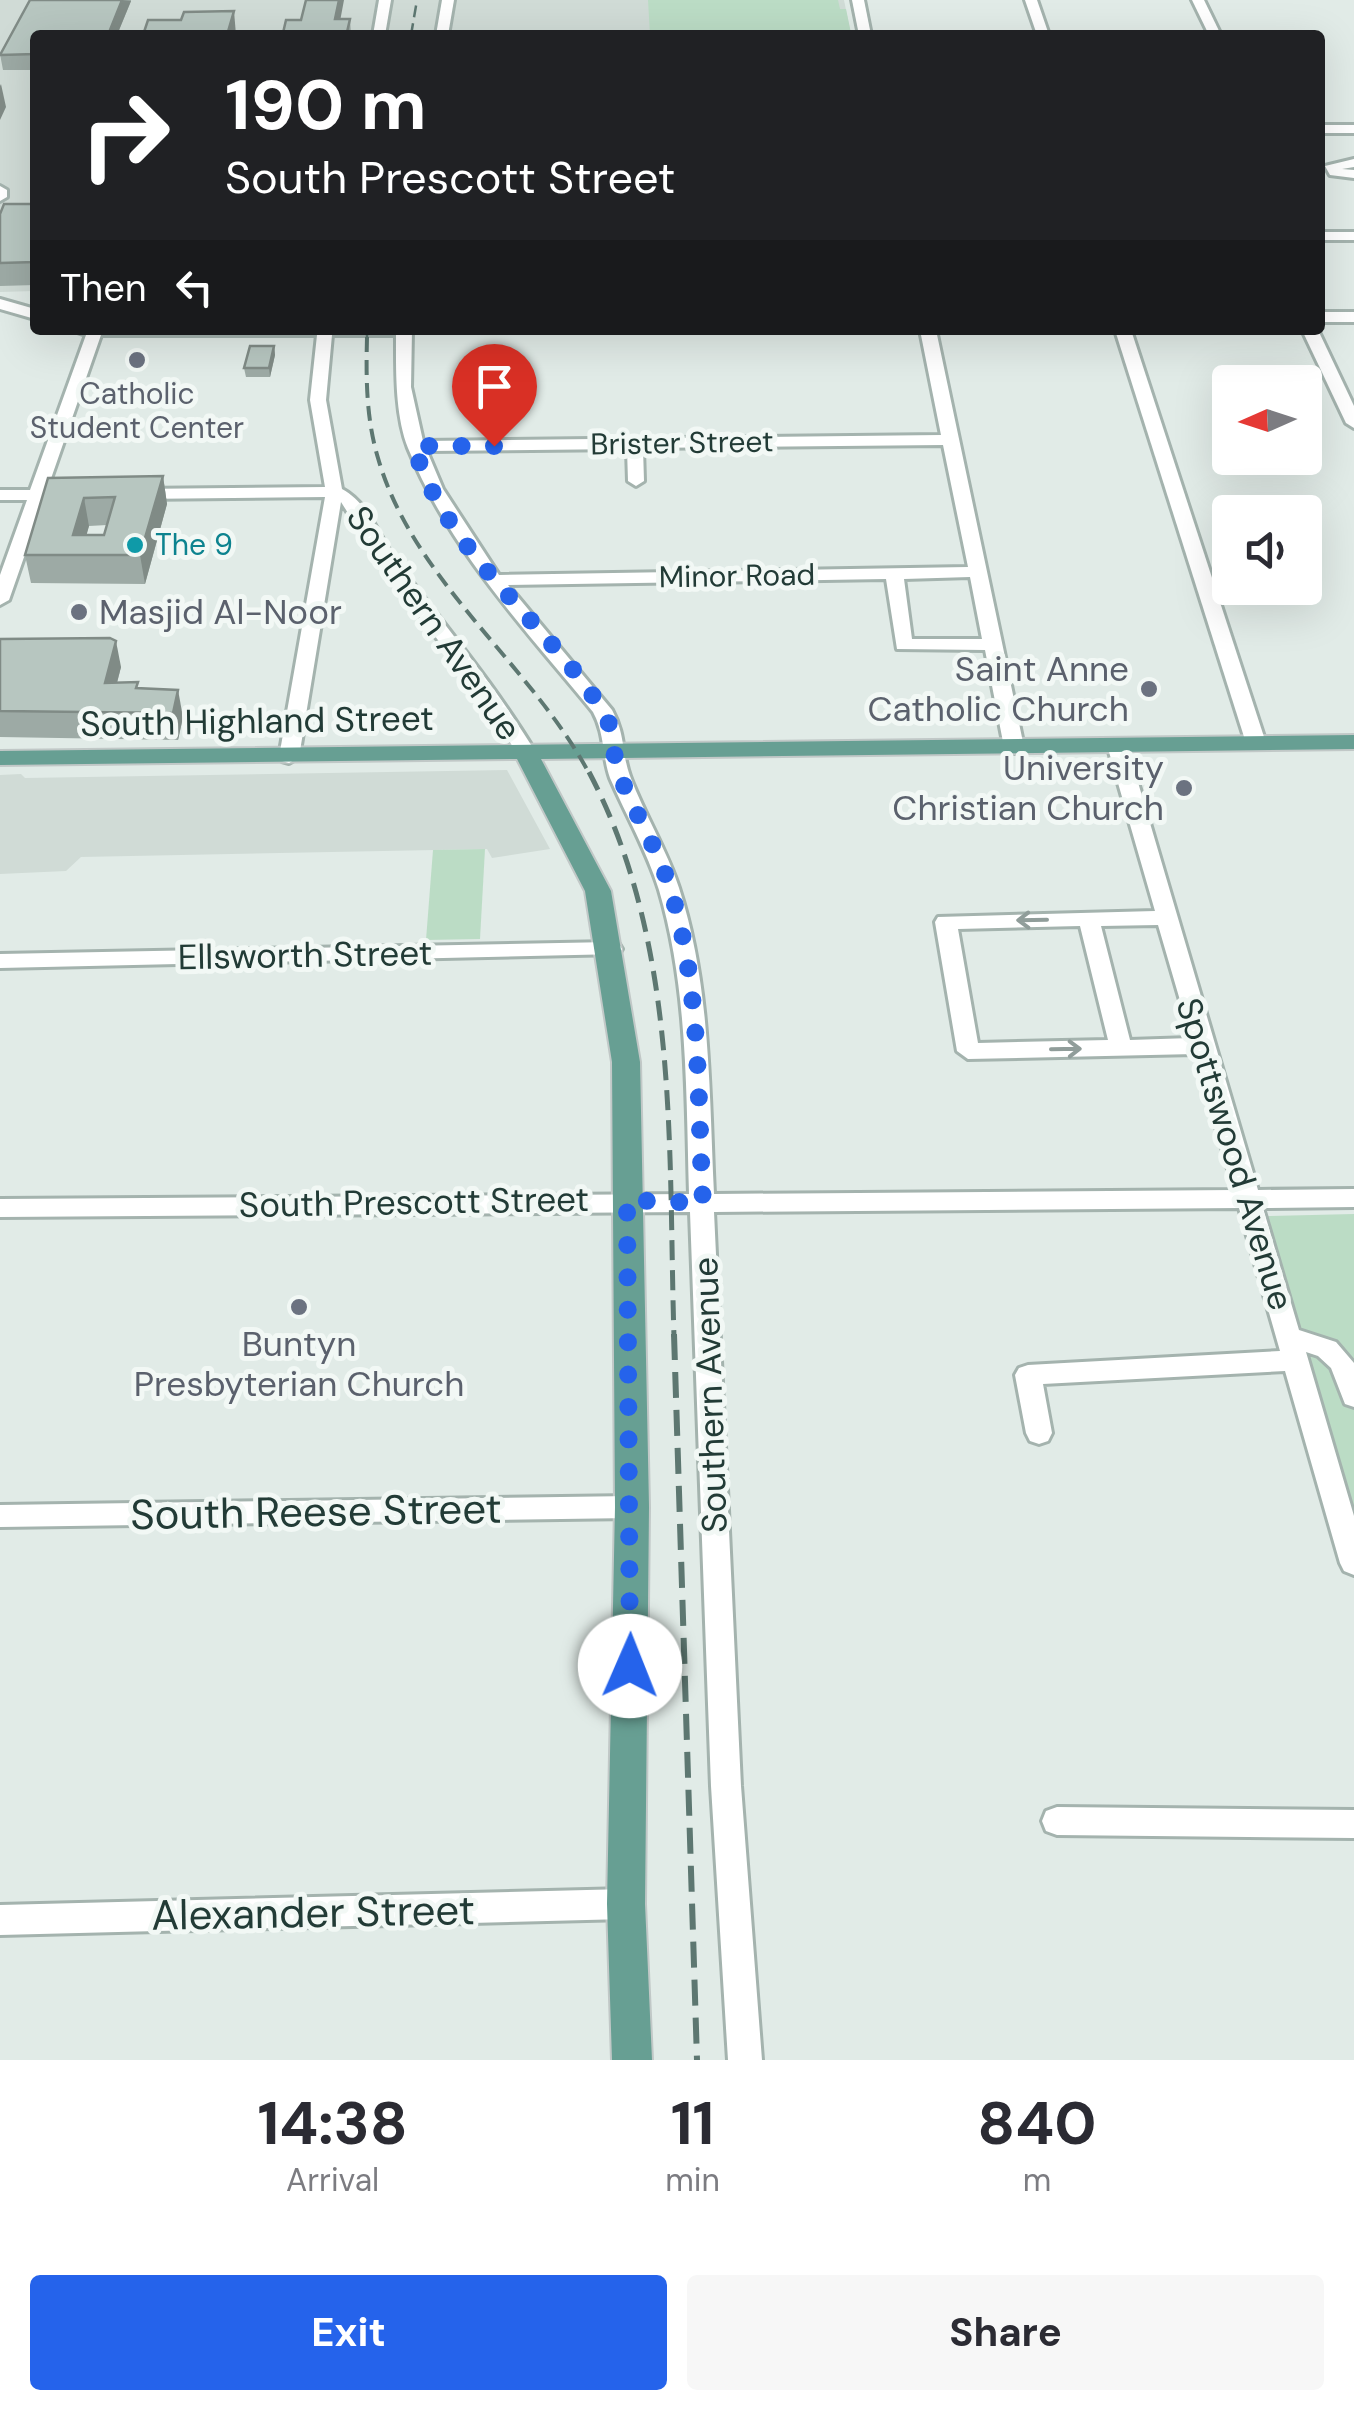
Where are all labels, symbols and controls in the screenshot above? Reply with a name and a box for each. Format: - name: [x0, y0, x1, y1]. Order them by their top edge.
- text: 190 m: [225, 60, 427, 151]
- icon: right: [60, 70, 190, 200]
- text: South Prescott Street: [225, 148, 675, 207]
- icon: left: [167, 260, 222, 315]
- text: Then: [60, 263, 147, 313]
- pin: [452, 344, 537, 447]
- marker: Catholic Student Center: [126, 349, 148, 371]
- icon: arrive: [467, 359, 522, 414]
- north arrow: [1212, 365, 1322, 475]
- map controls: [1212, 365, 1322, 605]
- place label: Catholic Student Center: [30, 374, 244, 447]
- street label: Brister Street: [590, 421, 774, 464]
- button: sound: [1212, 495, 1322, 605]
- street label: Southern Avenue: [336, 497, 532, 749]
- place label: The 9: [155, 525, 233, 564]
- marker: The 9: [124, 534, 146, 556]
- street label: Minor Road: [658, 555, 816, 596]
- place label: Masjid Al-Noor: [99, 589, 342, 635]
- marker: Masjid Al-Noor: [68, 601, 90, 623]
- place label: Saint Anne Catholic Church: [868, 646, 1129, 732]
- marker: Saint Anne Catholic Church: [1138, 678, 1160, 700]
- street label: South Highland Street: [80, 695, 434, 747]
- place label: University Christian Church: [892, 745, 1164, 831]
- marker: University Christian Church: [1173, 777, 1195, 799]
- one-way arrow: [1016, 911, 1048, 930]
- street label: Ellsworth Street: [177, 930, 433, 980]
- street label: Spottswood Avenue: [1166, 992, 1304, 1316]
- one-way arrow: [1048, 1040, 1081, 1058]
- street label: South Prescott Street: [238, 1176, 590, 1228]
- street label: Southern Avenue: [682, 1256, 738, 1534]
- marker: Buntyn Presbyterian Church: [288, 1296, 310, 1318]
- place label: Buntyn Presbyterian Church: [134, 1321, 464, 1407]
- street label: South Reese Street: [130, 1481, 502, 1542]
- position arrow: [578, 1614, 682, 1718]
- street label: Alexander Street: [151, 1882, 475, 1943]
- text: 14:38: [257, 2084, 408, 2163]
- text: 11: [671, 2084, 714, 2163]
- text: 840: [977, 2084, 1097, 2163]
- text: Arrival: [286, 2159, 379, 2201]
- text: min: [665, 2159, 720, 2201]
- text: m: [1023, 2159, 1051, 2201]
- button: Exit: [30, 2275, 667, 2390]
- button: Share: [687, 2275, 1324, 2390]

